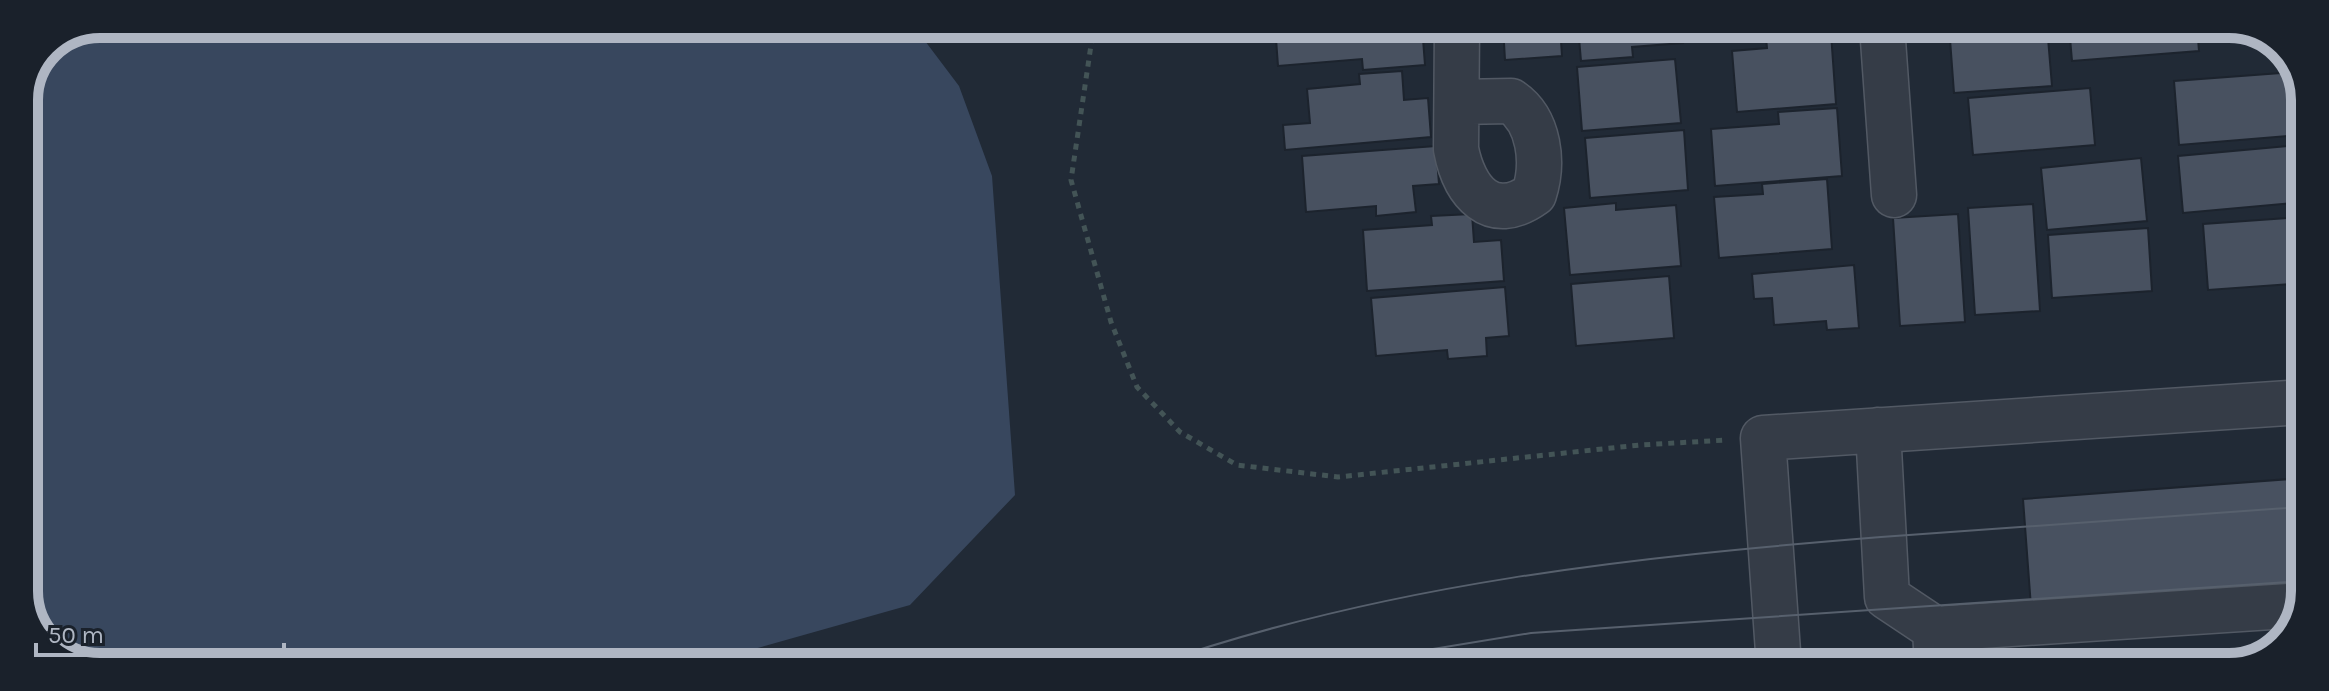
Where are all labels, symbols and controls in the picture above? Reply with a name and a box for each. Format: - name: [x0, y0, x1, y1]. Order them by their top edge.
- scale bar: [36, 607, 284, 657]
- text: 50 m: [48, 621, 104, 649]

